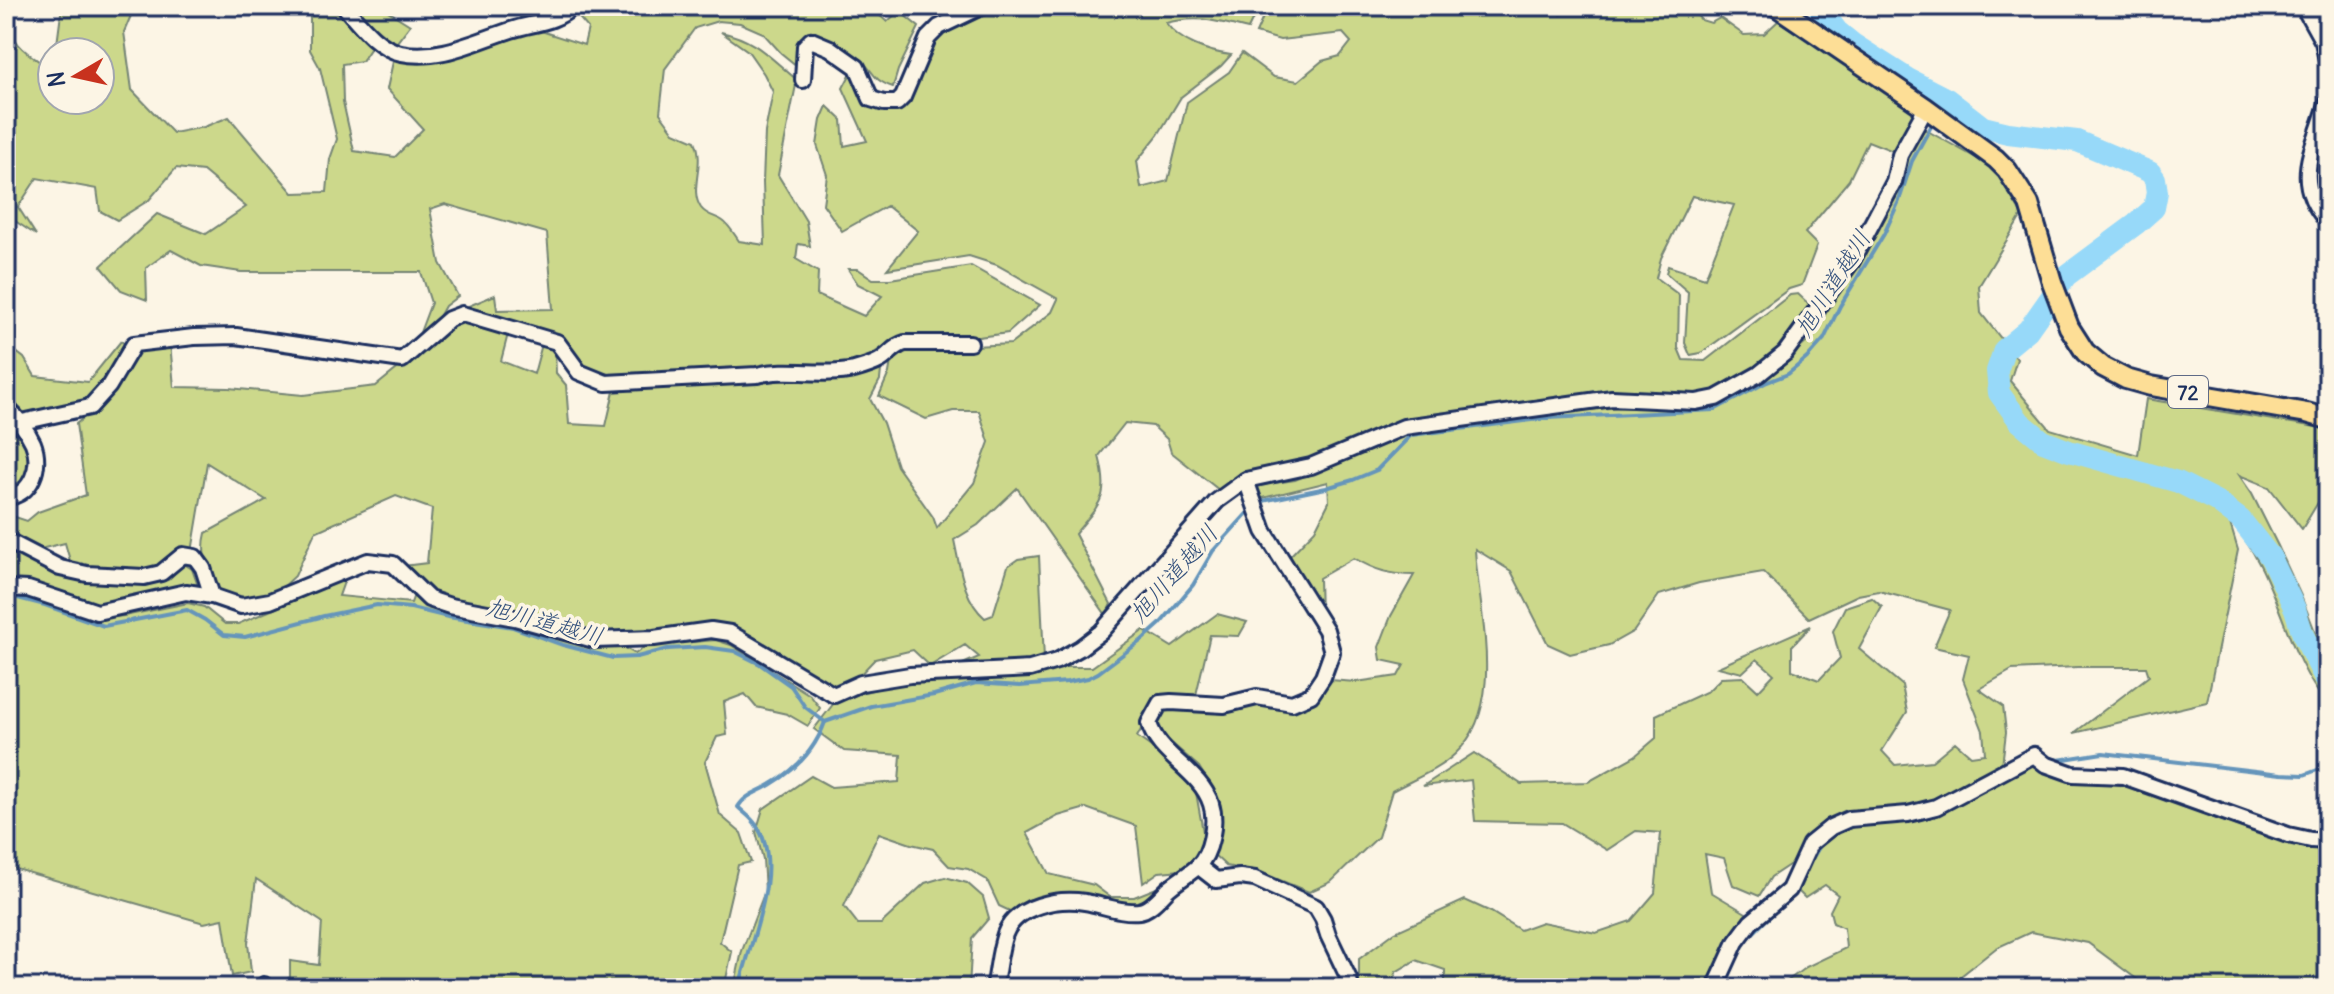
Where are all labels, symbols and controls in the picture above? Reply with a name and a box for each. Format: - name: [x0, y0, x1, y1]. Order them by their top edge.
- north arrow: [36, 36, 116, 116]
- text: N: [41, 69, 71, 89]
- water label: 旭川道越川: [1787, 224, 1877, 342]
- road number: 72: [2168, 376, 2208, 408]
- water label: 旭川道越川: [1122, 518, 1224, 628]
- water label: 旭川道越川: [483, 591, 607, 651]

